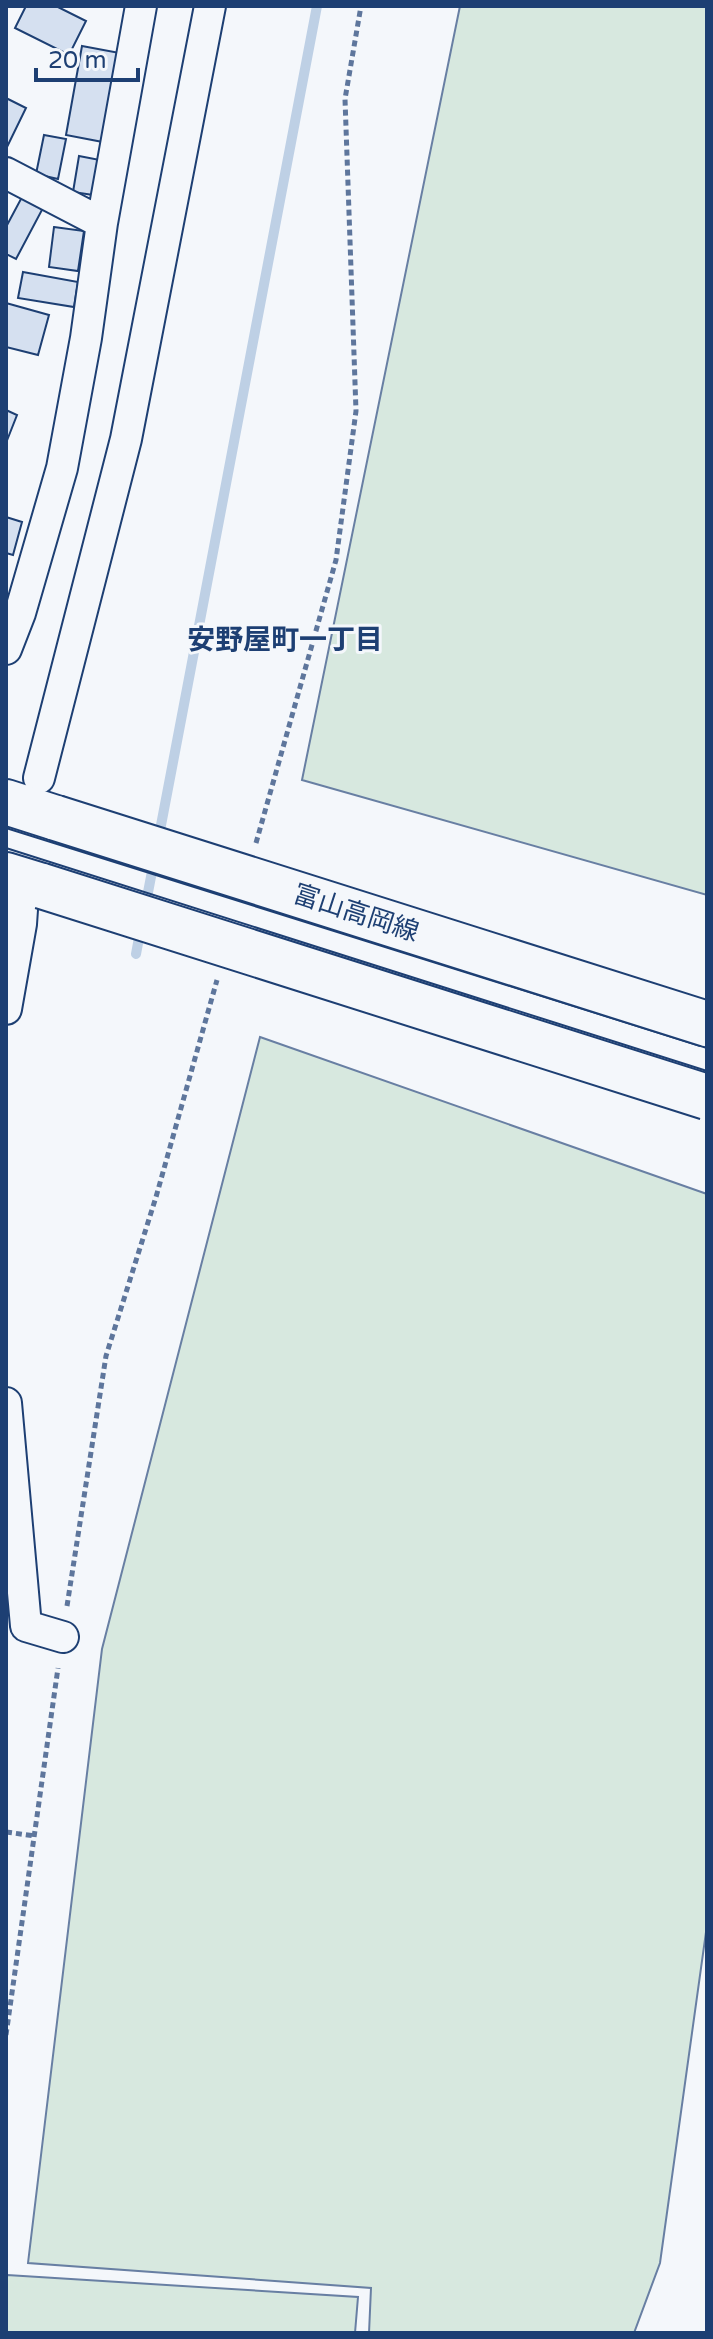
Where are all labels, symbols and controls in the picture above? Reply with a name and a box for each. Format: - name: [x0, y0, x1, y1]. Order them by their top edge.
- scale bar: [36, 32, 138, 82]
- text: 20 m: [48, 46, 106, 75]
- district label: 安野屋町一丁目: [187, 623, 383, 657]
- street label: 富山高岡線: [289, 878, 423, 948]

